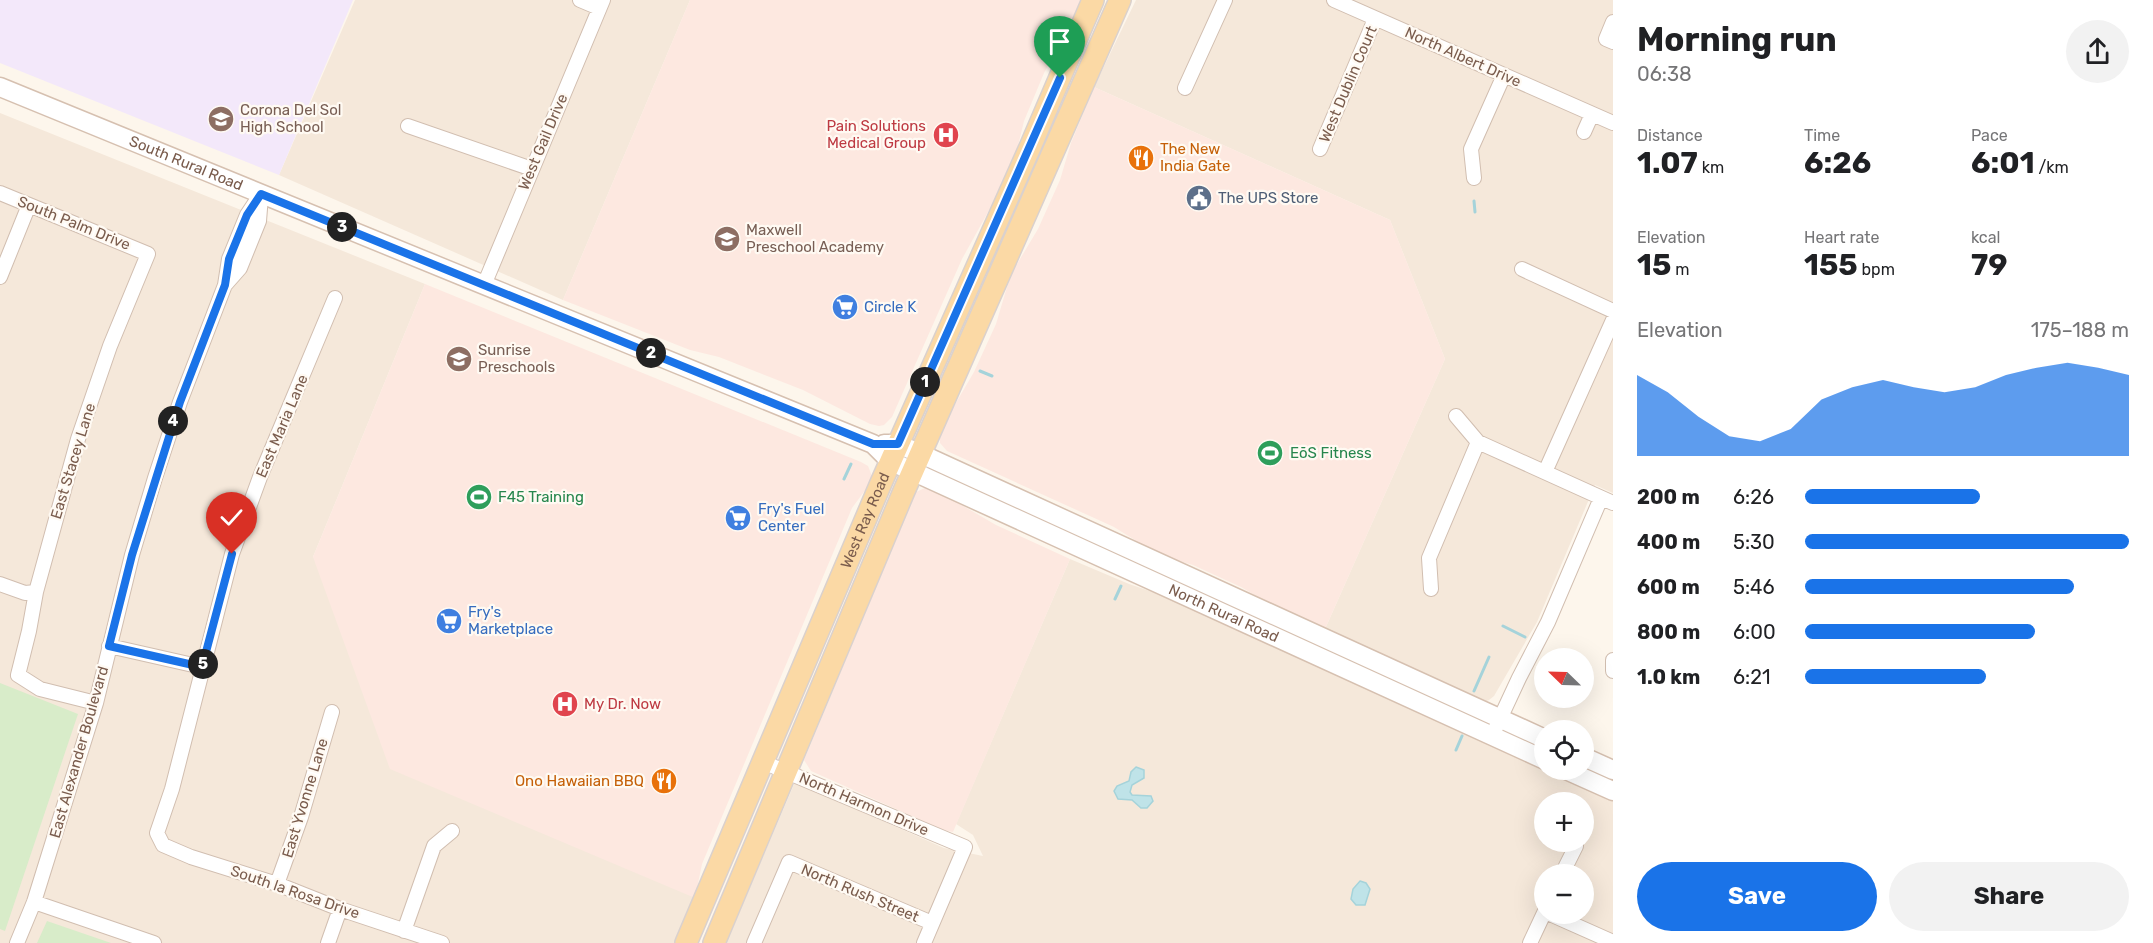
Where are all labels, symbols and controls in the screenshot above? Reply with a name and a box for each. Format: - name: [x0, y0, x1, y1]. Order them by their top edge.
- pin: [1034, 16, 1085, 78]
- text: Morning run: [1637, 20, 1837, 59]
- button: share: [2066, 20, 2129, 83]
- street label: West Dublin Court: [1315, 23, 1381, 145]
- street label: North Albert Drive: [1402, 23, 1524, 91]
- icon: arrive: [1043, 25, 1076, 58]
- text: 06:38: [1637, 62, 1692, 86]
- street label: West Gail Drive: [515, 91, 571, 193]
- place label: Corona Del Sol High School: [240, 101, 341, 136]
- school or university icon: Corona Del Sol High School: [206, 104, 236, 134]
- place label: Pain Solutions Medical Group: [826, 117, 926, 152]
- hospital icon: Pain Solutions Medical Group: [931, 120, 961, 150]
- text: Distance: [1637, 126, 1703, 145]
- text: Time: [1804, 126, 1840, 145]
- text: Pace: [1971, 126, 2008, 145]
- street label: South Rural Road: [126, 132, 246, 194]
- place label: The New India Gate: [1160, 140, 1230, 175]
- restaurant icon: The New India Gate: [1126, 143, 1156, 173]
- text: 1.07: [1637, 145, 1698, 181]
- text: 6:26: [1804, 145, 1871, 181]
- text: 6:01: [1971, 145, 2035, 181]
- text: km: [1698, 158, 1724, 177]
- text: /km: [2035, 158, 2069, 177]
- public building icon: The UPS Store: [1184, 183, 1214, 213]
- place label: The UPS Store: [1218, 189, 1319, 207]
- street label: South Palm Drive: [15, 192, 133, 254]
- pin: 3: [327, 212, 357, 242]
- text: 3: [337, 217, 347, 236]
- place label: Maxwell Preschool Academy: [746, 221, 884, 256]
- school or university icon: Maxwell Preschool Academy: [712, 224, 742, 254]
- text: Elevation: [1637, 228, 1706, 247]
- text: Heart rate: [1804, 228, 1879, 247]
- text: kcal: [1971, 228, 2000, 247]
- text: 15: [1637, 247, 1671, 283]
- text: 155: [1804, 247, 1858, 283]
- text: 79: [1971, 247, 2007, 283]
- text: m: [1671, 260, 1689, 279]
- text: bpm: [1858, 260, 1895, 279]
- supermarket icon: Circle K: [830, 292, 860, 322]
- place label: Circle K: [864, 298, 916, 316]
- text: Elevation: [1637, 318, 1723, 342]
- text: 175–188 m: [2031, 318, 2129, 342]
- pin: 2: [636, 338, 666, 368]
- place label: Sunrise Preschools: [478, 341, 556, 376]
- text: 2: [646, 343, 656, 362]
- school or university icon: Sunrise Preschools: [444, 344, 474, 374]
- pin: 1: [910, 367, 940, 397]
- street label: East Maria Lane: [252, 372, 312, 480]
- text: 1: [921, 372, 929, 391]
- street label: East Stacey Lane: [47, 401, 99, 521]
- pin: 4: [158, 406, 188, 436]
- text: 4: [168, 411, 178, 430]
- sports icon: EōS Fitness: [1255, 438, 1285, 468]
- place label: EōS Fitness: [1290, 444, 1372, 462]
- street label: West Ray Road: [837, 470, 894, 571]
- sports icon: F45 Training: [464, 482, 494, 512]
- text: 200 m: [1637, 485, 1700, 509]
- text: 6:26: [1733, 485, 1774, 509]
- place label: F45 Training: [498, 488, 584, 506]
- pin: [206, 492, 257, 554]
- place label: Fry's Fuel Center: [758, 500, 824, 535]
- icon: check: [215, 501, 248, 534]
- supermarket icon: Fry's Fuel Center: [723, 503, 753, 533]
- text: 400 m: [1637, 530, 1700, 554]
- text: 5:30: [1733, 530, 1775, 554]
- text: 600 m: [1637, 575, 1700, 599]
- text: 5:46: [1733, 575, 1774, 599]
- street label: North Rural Road: [1166, 580, 1282, 646]
- place label: Fry's Marketplace: [468, 603, 553, 638]
- supermarket icon: Fry's Marketplace: [434, 606, 464, 636]
- text: 800 m: [1637, 620, 1700, 644]
- text: 6:00: [1733, 620, 1776, 644]
- north arrow: [1534, 648, 1594, 708]
- map controls: [1534, 648, 1594, 924]
- pin: 5: [188, 649, 218, 679]
- text: 5: [198, 654, 208, 673]
- street label: East Alexander Boulevard: [46, 664, 112, 840]
- text: 1.0 km: [1637, 665, 1700, 689]
- text: 6:21: [1733, 665, 1770, 689]
- hospital icon: My Dr. Now: [550, 689, 580, 719]
- place label: My Dr. Now: [584, 695, 661, 713]
- button: locate: [1534, 720, 1594, 780]
- street label: East Yvonne Lane: [278, 736, 332, 860]
- restaurant icon: Ono Hawaiian BBQ: [649, 766, 679, 796]
- street label: North Harmon Drive: [797, 769, 931, 839]
- place label: Ono Hawaiian BBQ: [515, 772, 644, 790]
- button: +: [1534, 792, 1594, 852]
- street label: North Rush Street: [798, 860, 922, 926]
- street label: South la Rosa Drive: [228, 861, 362, 923]
- button: Save: [1637, 862, 1877, 931]
- button: Share: [1889, 862, 2129, 931]
- button: −: [1534, 864, 1594, 924]

